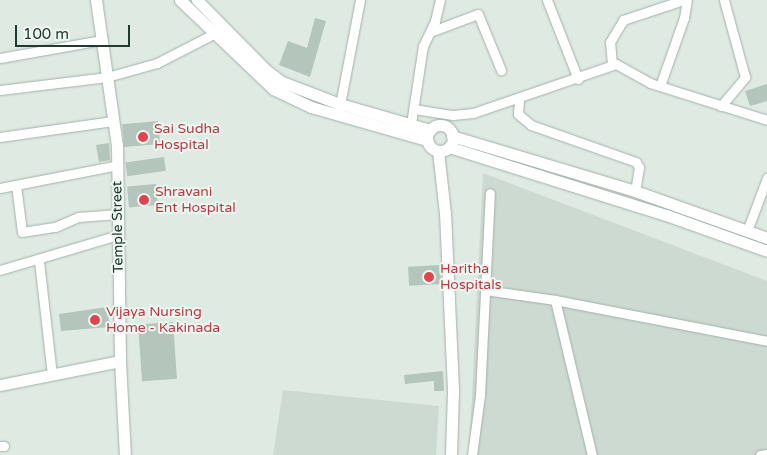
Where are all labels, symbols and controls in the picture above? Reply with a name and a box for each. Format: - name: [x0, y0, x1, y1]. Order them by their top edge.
- scale bar: [18, 15, 132, 47]
- text: 100 m: [23, 25, 69, 43]
- place label: Sai Sudha Hospital: [154, 121, 220, 154]
- marker: Sai Sudha Hospital: [136, 130, 150, 144]
- street label: Temple Street: [109, 181, 127, 273]
- place label: Shravani Ent Hospital: [155, 184, 236, 216]
- marker: Shravani Ent Hospital: [137, 193, 151, 207]
- place label: Haritha Hospitals: [440, 261, 501, 294]
- marker: Haritha Hospitals: [422, 270, 436, 284]
- place label: Vijaya Nursing Home - Kakinada: [106, 304, 220, 336]
- marker: Vijaya Nursing Home - Kakinada: [88, 313, 102, 327]

